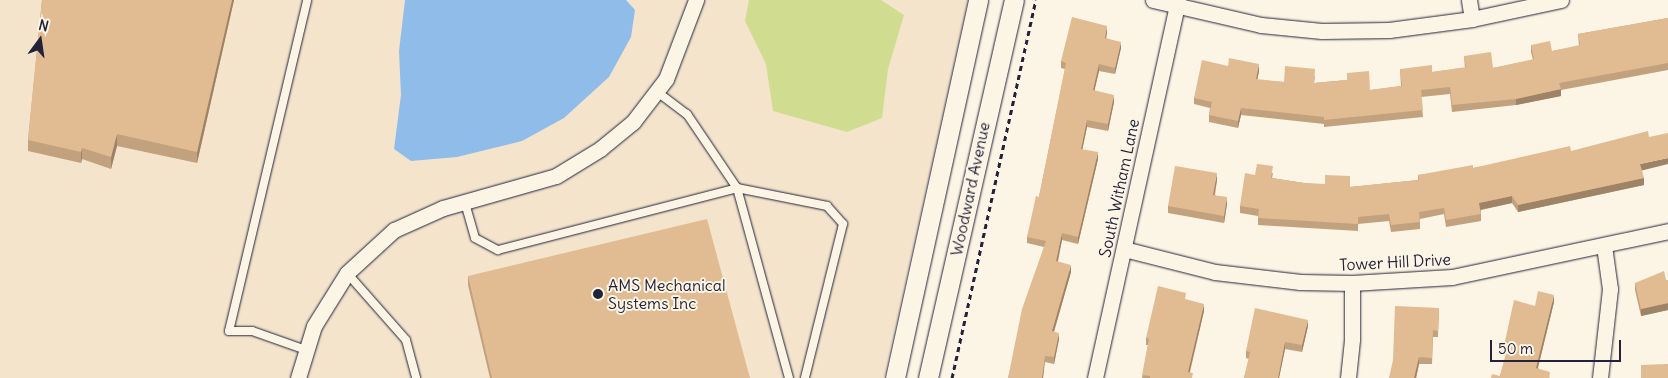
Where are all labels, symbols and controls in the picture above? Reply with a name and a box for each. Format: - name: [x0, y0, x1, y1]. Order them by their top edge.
- north arrow: [15, 15, 65, 65]
- text: N: [37, 16, 51, 35]
- street label: South Witham Lane: [1095, 117, 1143, 259]
- street label: Woodward Avenue: [946, 120, 994, 258]
- street label: Tower Hill Drive: [1339, 249, 1451, 275]
- place label: AMS Mechanical Systems Inc: [608, 275, 726, 313]
- marker: AMS Mechanical Systems Inc: [592, 288, 604, 300]
- scale bar: [1493, 330, 1624, 362]
- text: 50 m: [1498, 339, 1533, 358]

